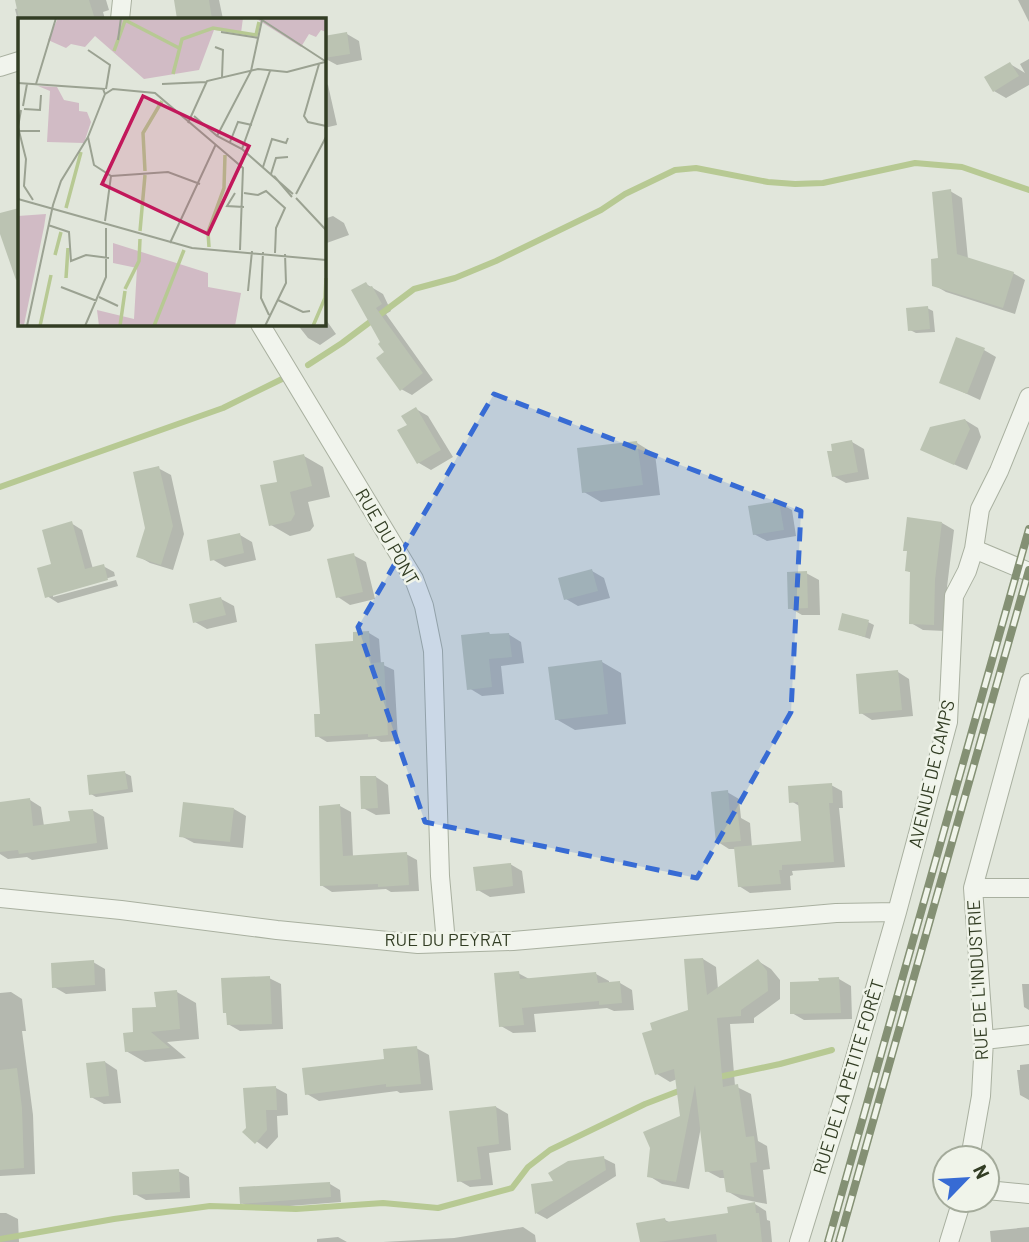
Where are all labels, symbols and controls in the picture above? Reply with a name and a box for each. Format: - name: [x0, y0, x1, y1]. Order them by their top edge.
- inset map: [18, 18, 326, 326]
- street label: RUE DU PONT: [351, 484, 424, 589]
- street label: AVENUE DE CAMPS: [903, 698, 959, 850]
- street label: RUE DE L'INDUSTRIE: [962, 899, 992, 1061]
- street label: RUE DU PEYRAT: [385, 928, 512, 950]
- street label: RUE DE LA PETITE FORÊT: [808, 976, 888, 1177]
- north arrow: [931, 1144, 1001, 1214]
- text: N: [969, 1161, 995, 1182]

